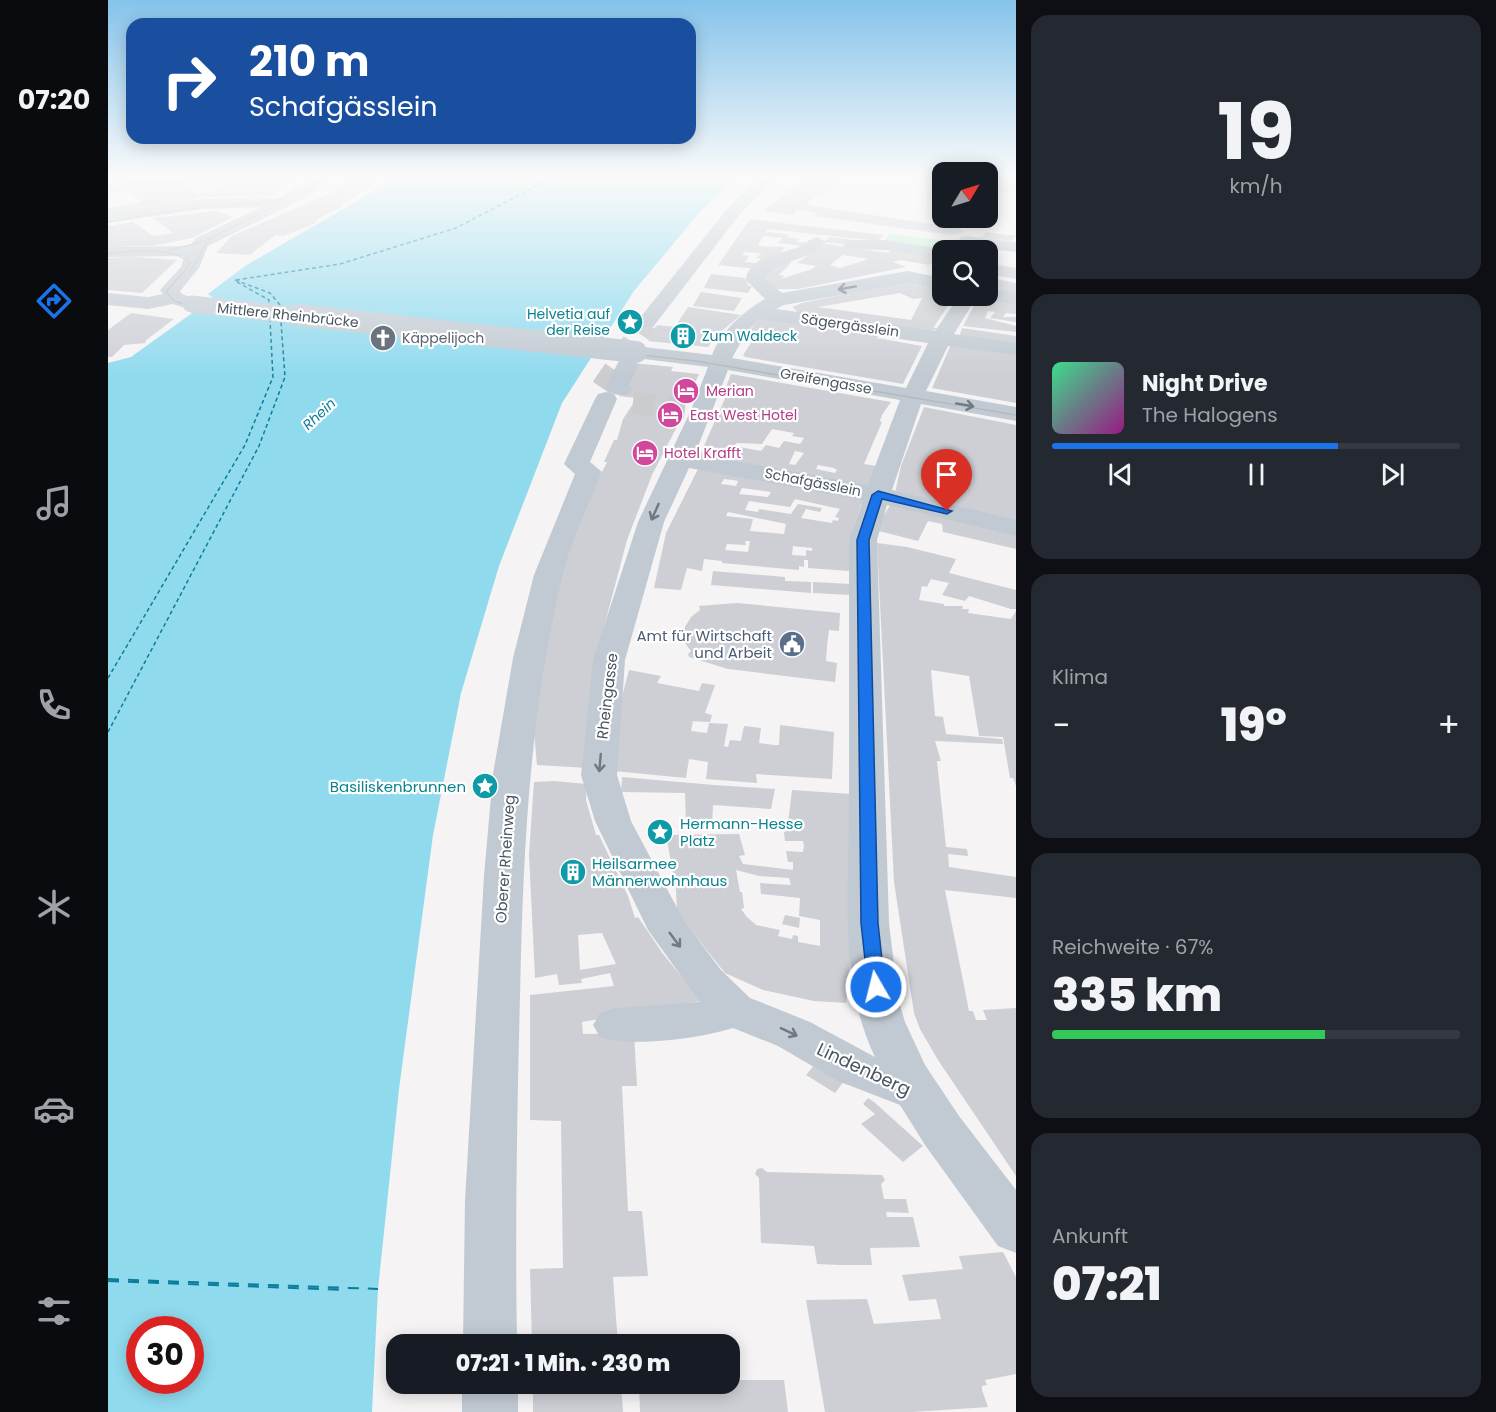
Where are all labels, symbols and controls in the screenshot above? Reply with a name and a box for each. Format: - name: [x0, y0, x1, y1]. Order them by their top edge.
- text: 210 m: [249, 32, 370, 91]
- icon: right: [150, 42, 228, 120]
- text: 19: [1217, 77, 1295, 186]
- text: 07:20: [18, 81, 90, 118]
- text: Schafgässlein: [249, 88, 438, 125]
- north arrow: [932, 162, 998, 228]
- map controls: [932, 162, 998, 306]
- text: km/h: [1229, 172, 1283, 200]
- button: search: [932, 240, 998, 306]
- icon: directions: [33, 280, 75, 322]
- one-way arrow: [838, 282, 858, 293]
- street label: Mittlere Rheinbrücke: [216, 298, 360, 332]
- place label: Helvetia auf der Reise: [527, 304, 610, 340]
- place icon: Helvetia auf der Reise: [615, 307, 645, 337]
- street label: Sägergässlein: [800, 308, 900, 342]
- building icon: Zum Waldeck: [668, 321, 698, 351]
- church icon: Käppelijoch: [368, 323, 398, 353]
- place label: Zum Waldeck: [702, 326, 798, 346]
- place label: Käppelijoch: [402, 328, 484, 348]
- street label: Greifengasse: [779, 363, 874, 399]
- text: Night Drive: [1142, 368, 1268, 399]
- hotel icon: Merian: [671, 376, 701, 406]
- place label: Merian: [706, 381, 754, 401]
- water label: Rhein: [298, 394, 340, 434]
- hotel icon: East West Hotel: [655, 400, 685, 430]
- one-way arrow: [954, 400, 974, 411]
- text: The Halogens: [1142, 401, 1278, 429]
- place label: East West Hotel: [690, 405, 797, 425]
- hotel icon: Hotel Krafft: [630, 438, 660, 468]
- place label: Hotel Krafft: [664, 443, 741, 463]
- pin: [921, 449, 972, 511]
- icon: arrive: [930, 458, 963, 491]
- icon: previous: [1104, 458, 1137, 491]
- icon: pause: [1240, 458, 1273, 491]
- icon: next: [1376, 458, 1409, 491]
- street label: Schafgässlein: [763, 463, 863, 501]
- icon: music: [33, 482, 75, 524]
- one-way arrow: [649, 503, 661, 521]
- place label: Amt für Wirtschaft und Arbeit: [636, 625, 772, 663]
- public building icon: Amt für Wirtschaft und Arbeit: [777, 629, 807, 659]
- street label: Rheingasse: [591, 652, 623, 740]
- text: Klima: [1052, 663, 1108, 691]
- icon: phone: [33, 684, 75, 726]
- text: 19°: [1221, 694, 1287, 757]
- text: −: [1052, 702, 1070, 749]
- text: +: [1437, 702, 1460, 749]
- one-way arrow: [594, 752, 605, 772]
- place icon: Basiliskenbrunnen: [470, 771, 500, 801]
- place label: Basiliskenbrunnen: [330, 776, 466, 797]
- street label: Oberer Rheinweg: [490, 794, 520, 924]
- place label: Hermann-Hesse Platz: [680, 813, 803, 851]
- place icon: Hermann-Hesse Platz: [645, 817, 675, 847]
- place label: Heilsarmee Männerwohnhaus: [592, 853, 728, 891]
- building icon: Heilsarmee Männerwohnhaus: [558, 857, 588, 887]
- icon: climate: [33, 886, 75, 928]
- one-way arrow: [669, 932, 682, 948]
- text: Reichweite · 67%: [1052, 933, 1214, 961]
- position arrow: [844, 955, 908, 1019]
- text: 335 km: [1052, 964, 1222, 1027]
- one-way arrow: [779, 1027, 797, 1039]
- street label: Lindenberg: [813, 1036, 915, 1102]
- icon: car: [33, 1088, 75, 1130]
- text: Ankunft: [1052, 1222, 1128, 1250]
- text: 07:21: [1052, 1253, 1162, 1316]
- icon: filters: [33, 1290, 75, 1332]
- speed limit sign: 30: [126, 1316, 204, 1394]
- text: 07:21 · 1 Min. · 230 m: [456, 1348, 670, 1379]

